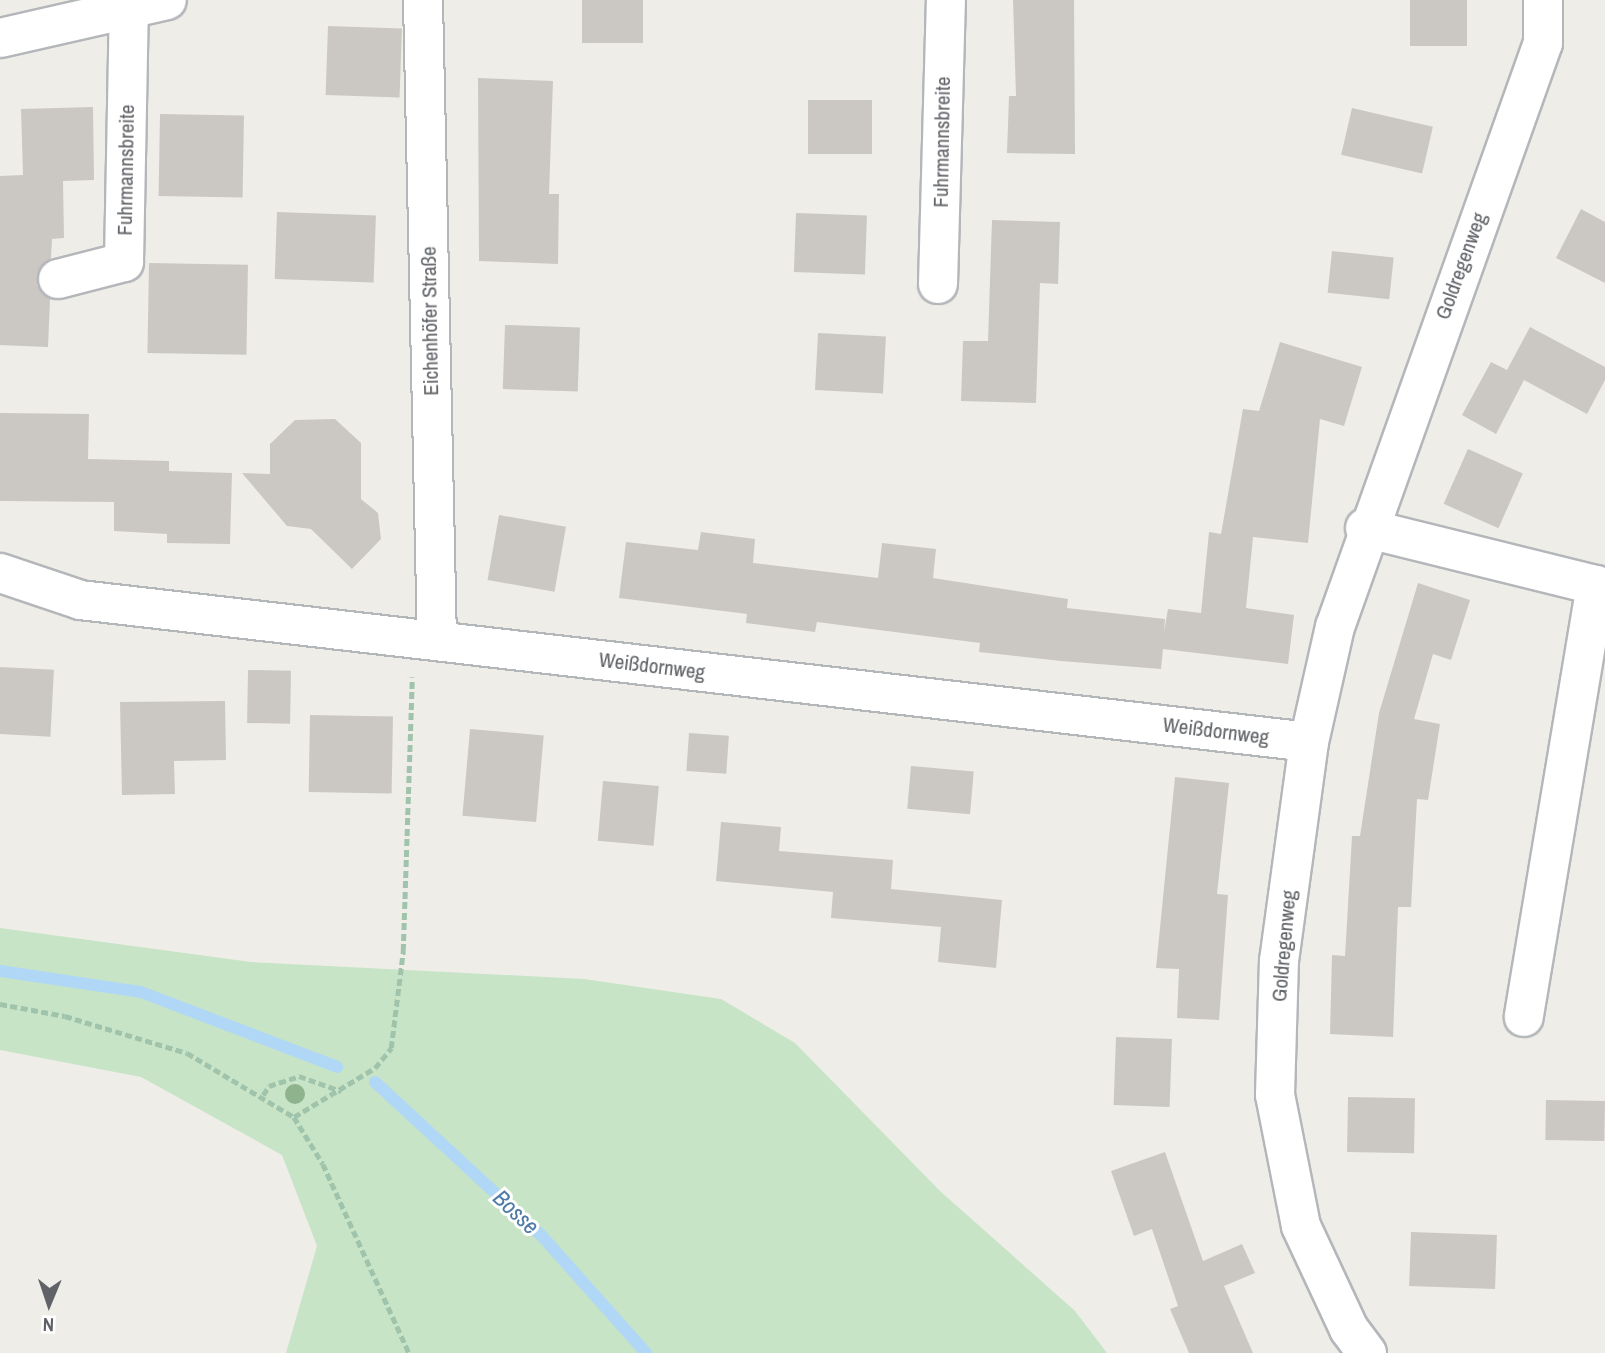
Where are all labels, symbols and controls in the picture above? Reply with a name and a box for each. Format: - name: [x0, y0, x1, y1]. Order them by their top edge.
- street label: Fuhrmannsbreite: [928, 76, 956, 208]
- street label: Fuhrmannsbreite: [112, 104, 140, 236]
- street label: Goldregenweg: [1430, 209, 1492, 323]
- street label: Eichenhöfer Straße: [416, 246, 444, 396]
- street label: Weißdornweg: [597, 647, 707, 685]
- street label: Weißdornweg: [1161, 712, 1271, 750]
- street label: Goldregenweg: [1267, 889, 1301, 1003]
- water label: Bosse: [487, 1184, 545, 1240]
- north arrow: [14, 1269, 84, 1339]
- text: N: [42, 1312, 54, 1338]

